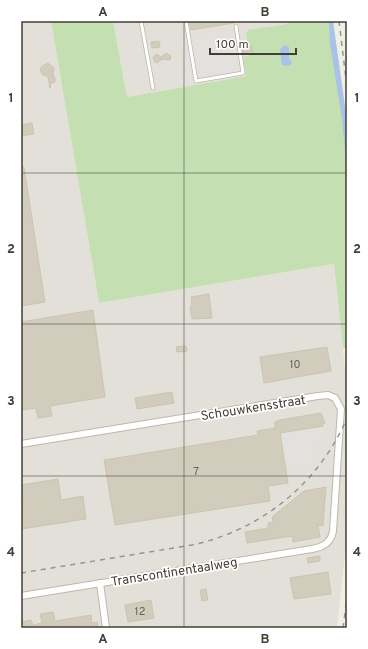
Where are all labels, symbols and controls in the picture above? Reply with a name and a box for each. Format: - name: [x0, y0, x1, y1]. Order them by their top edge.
- text: A: [98, 5, 108, 21]
- text: B: [261, 5, 270, 21]
- scale bar: [210, 30, 296, 56]
- text: 100 m: [216, 37, 249, 53]
- text: 1: [8, 91, 14, 107]
- text: 1: [354, 91, 360, 107]
- text: 2: [7, 242, 15, 258]
- text: 2: [353, 242, 361, 258]
- house number: 10: [289, 358, 301, 372]
- street label: Schouwkensstraat: [200, 393, 307, 425]
- text: 3: [7, 394, 15, 410]
- text: 3: [353, 394, 361, 410]
- house number: 7: [193, 465, 199, 479]
- text: 4: [7, 545, 15, 561]
- text: 4: [353, 545, 361, 561]
- street label: Transcontinentaalweg: [110, 555, 239, 591]
- house number: 12: [135, 605, 145, 619]
- text: A: [98, 632, 108, 648]
- text: B: [261, 632, 270, 648]

